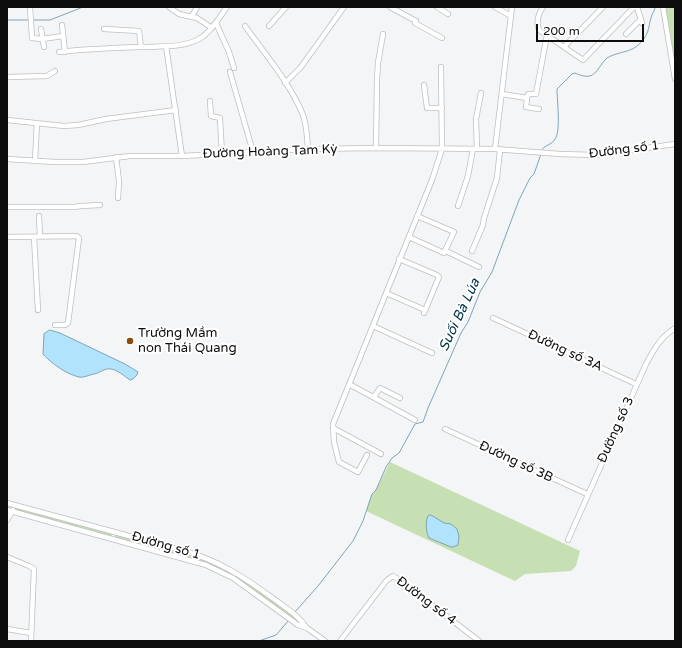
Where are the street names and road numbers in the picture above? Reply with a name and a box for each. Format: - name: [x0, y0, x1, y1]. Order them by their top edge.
- street label: Đường số 1: [588, 138, 660, 162]
- street label: Đường Hoàng Tam Kỳ: [202, 142, 338, 162]
- street label: Đường số 3A: [525, 327, 605, 375]
- street label: Đường số 3: [594, 394, 638, 466]
- street label: Đường số 3B: [477, 438, 555, 486]
- street label: Đường số 1: [130, 529, 202, 563]
- street label: Đường số 4: [393, 573, 459, 629]

